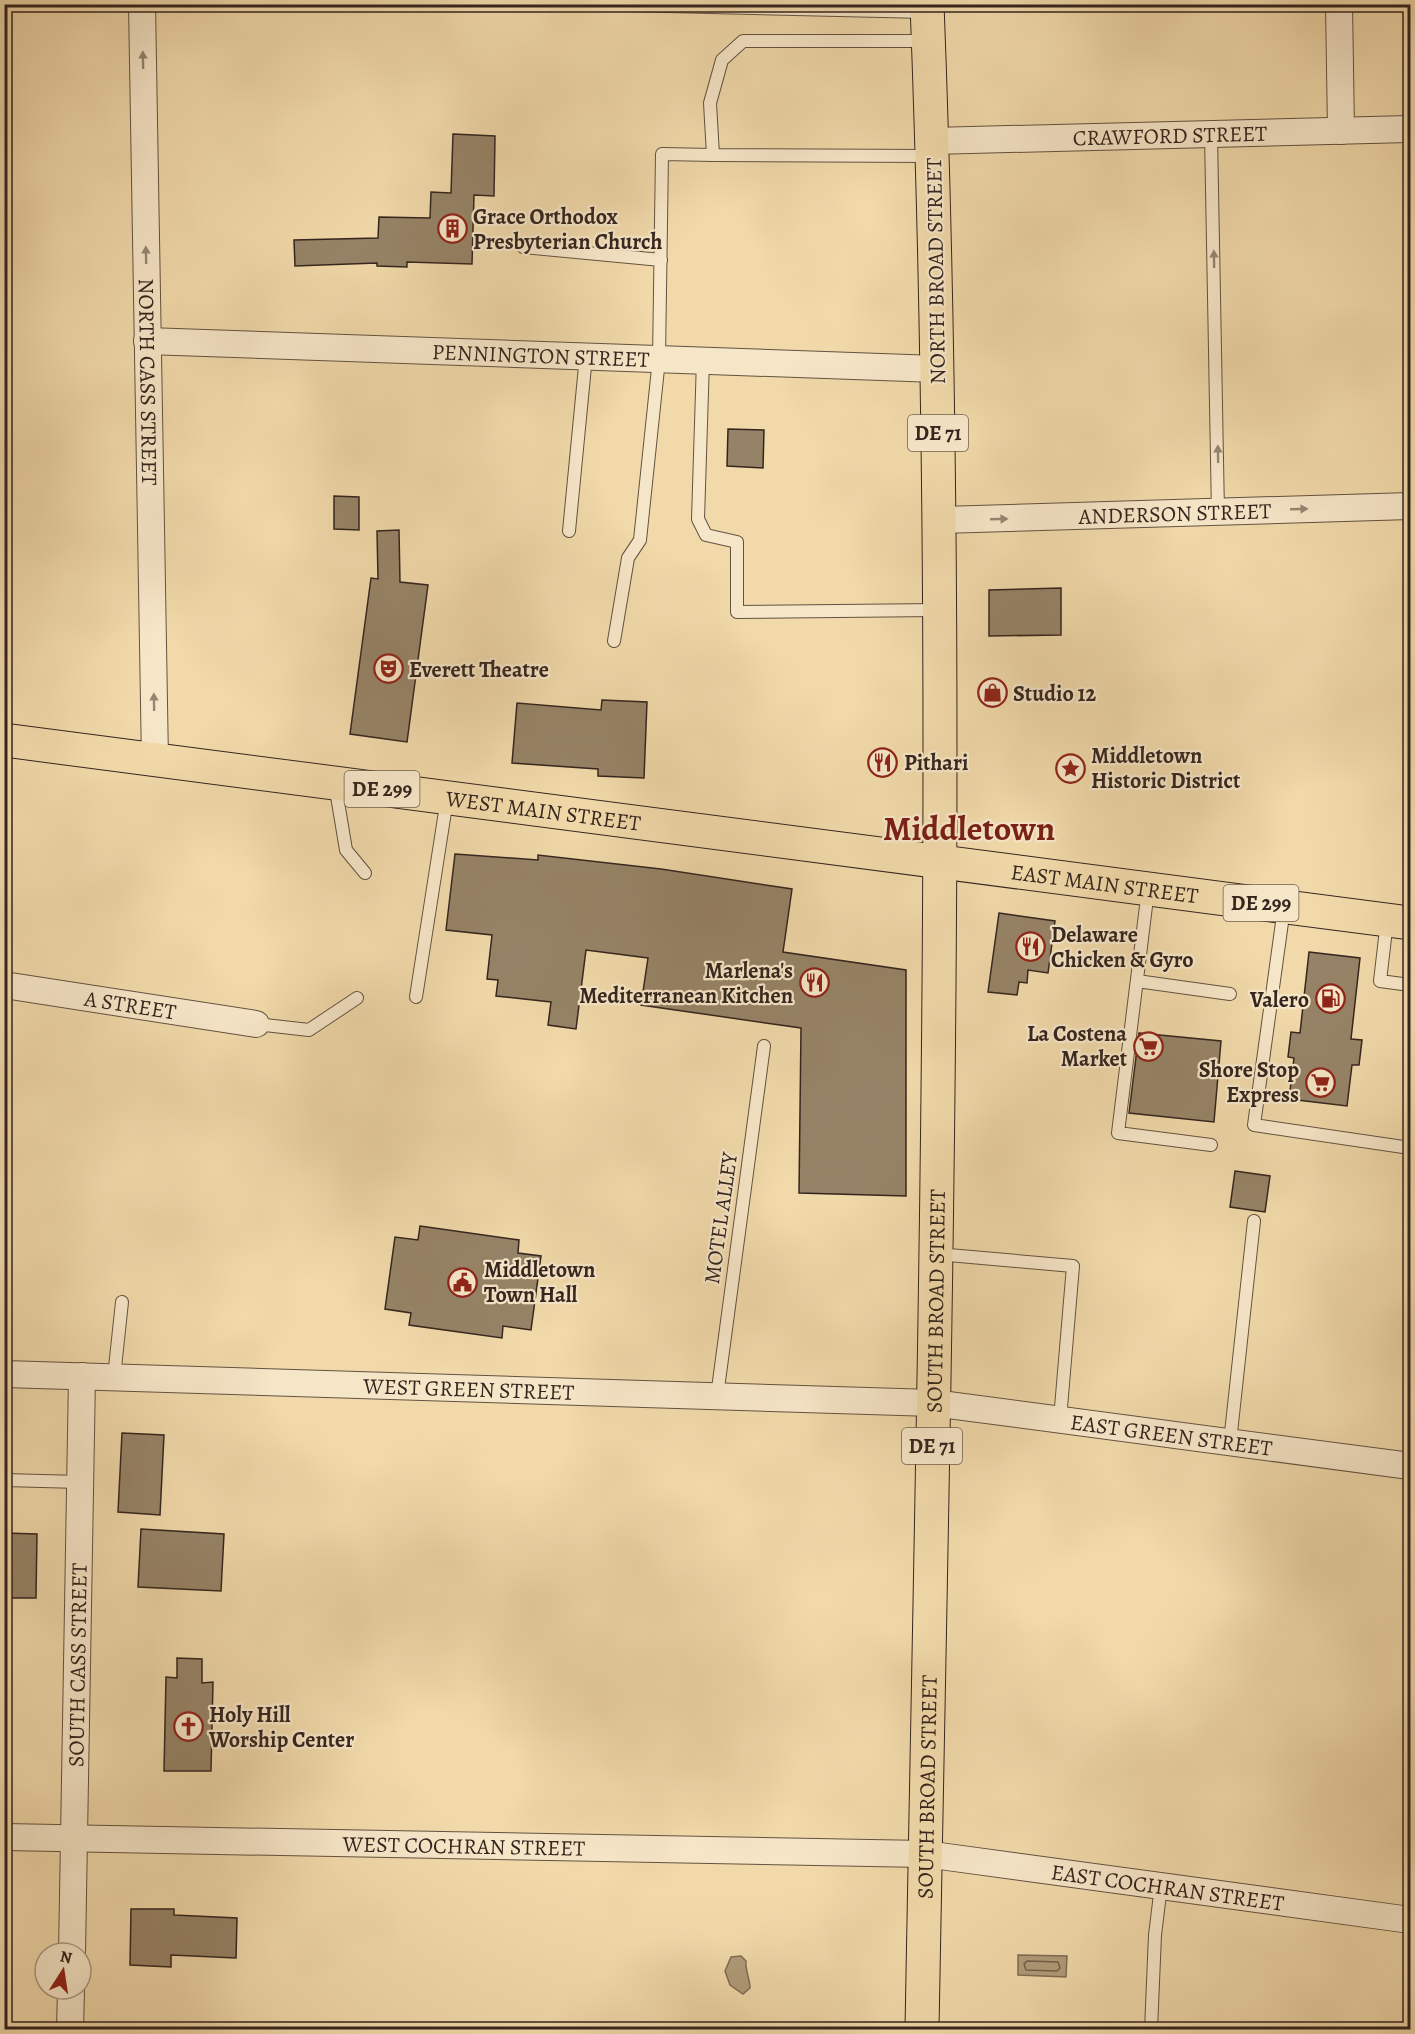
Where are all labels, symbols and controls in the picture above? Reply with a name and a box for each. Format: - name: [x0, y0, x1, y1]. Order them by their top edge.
- one-way arrow: [138, 51, 147, 70]
- street label: CRAWFORD STREET: [1072, 119, 1268, 153]
- street label: NORTH BROAD STREET: [919, 157, 953, 385]
- place label: Grace Orthodox Presbyterian Church: [473, 202, 662, 257]
- building icon: Grace Orthodox Presbyterian Church: [436, 213, 468, 245]
- one-way arrow: [141, 246, 151, 265]
- one-way arrow: [1209, 250, 1219, 269]
- street label: NORTH CASS STREET: [131, 278, 164, 486]
- street label: PENNINGTON STREET: [431, 337, 650, 375]
- road number: DE 71: [908, 415, 968, 451]
- one-way arrow: [1213, 445, 1223, 464]
- street label: ANDERSON STREET: [1077, 496, 1272, 532]
- one-way arrow: [1289, 505, 1308, 514]
- one-way arrow: [990, 514, 1009, 523]
- theatre icon: Everett Theatre: [372, 653, 404, 685]
- place label: Everett Theatre: [409, 655, 549, 685]
- shop icon: Studio 12: [976, 677, 1008, 709]
- place label: Studio 12: [1013, 679, 1096, 709]
- one-way arrow: [149, 693, 159, 712]
- place label: Middletown Historic District: [1091, 741, 1241, 796]
- restaurant icon: Pithari: [867, 746, 899, 778]
- place label: Pithari: [904, 748, 968, 778]
- place icon: Middletown Historic District: [1054, 752, 1086, 784]
- road number: DE 299: [344, 771, 419, 807]
- street label: WEST MAIN STREET: [443, 784, 643, 839]
- district label: Middletown: [883, 805, 1055, 852]
- street label: EAST MAIN STREET: [1009, 857, 1200, 911]
- road number: DE 299: [1224, 885, 1298, 921]
- place label: Delaware Chicken & Gyro: [1051, 920, 1194, 975]
- restaurant icon: Delaware Chicken & Gyro: [1014, 931, 1046, 963]
- place label: Marlena's Mediterranean Kitchen: [579, 956, 793, 1011]
- restaurant icon: Marlena's Mediterranean Kitchen: [798, 967, 830, 999]
- fuel station icon: Valero: [1314, 983, 1346, 1015]
- street label: A STREET: [81, 984, 178, 1027]
- place label: Valero: [1249, 985, 1309, 1015]
- place label: La Costena Market: [1027, 1019, 1128, 1074]
- supermarket icon: La Costena Market: [1132, 1030, 1164, 1062]
- place label: Shore Stop Express: [1199, 1055, 1299, 1110]
- supermarket icon: Shore Stop Express: [1304, 1066, 1336, 1098]
- street label: MOTEL ALLEY: [697, 1149, 745, 1286]
- street label: SOUTH BROAD STREET: [919, 1189, 953, 1413]
- place label: Middletown Town Hall: [484, 1255, 595, 1310]
- public building icon: Middletown Town Hall: [447, 1266, 479, 1298]
- street label: WEST GREEN STREET: [362, 1371, 575, 1408]
- street label: EAST GREEN STREET: [1069, 1407, 1274, 1464]
- road number: DE 71: [902, 1428, 962, 1464]
- street label: SOUTH CASS STREET: [61, 1563, 95, 1768]
- street label: SOUTH BROAD STREET: [910, 1675, 945, 1899]
- place label: Holy Hill Worship Center: [208, 1700, 354, 1755]
- church icon: Holy Hill Worship Center: [172, 1711, 204, 1743]
- street label: WEST COCHRAN STREET: [341, 1829, 585, 1864]
- street label: EAST COCHRAN STREET: [1049, 1857, 1286, 1919]
- north arrow: [33, 1941, 93, 2001]
- text: N: [58, 1945, 74, 1969]

